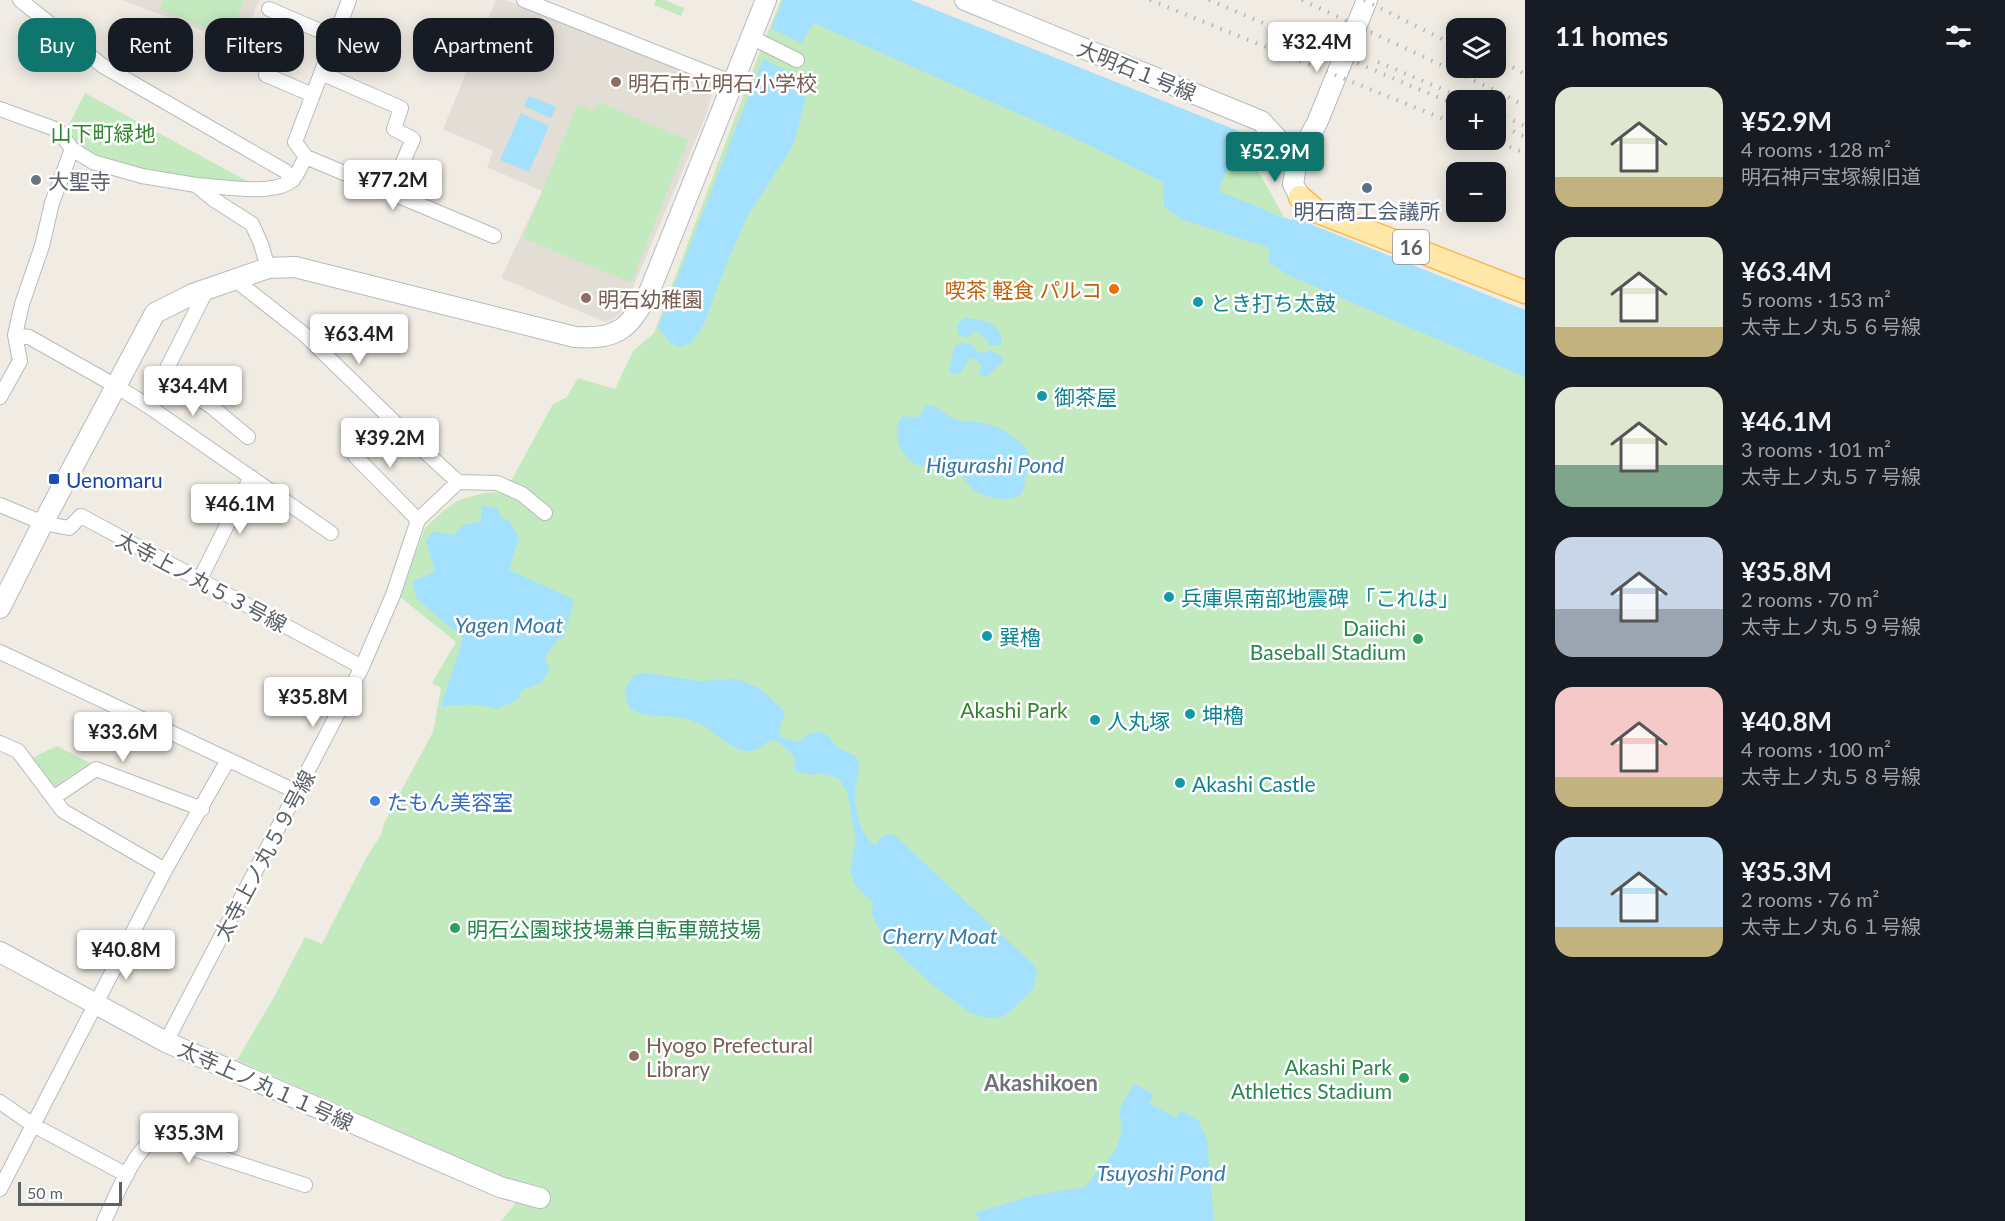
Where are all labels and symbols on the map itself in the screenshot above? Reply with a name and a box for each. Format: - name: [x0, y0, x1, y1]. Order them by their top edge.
- pin: ¥32.4M: [1268, 22, 1366, 73]
- street label: 大明石１号線: [1074, 35, 1200, 105]
- place label: 明石市立明石小学校: [628, 70, 817, 95]
- marker: 明石市立明石小学校: [609, 75, 623, 89]
- park label: 山下町緑地: [51, 120, 156, 145]
- pin: ¥52.9M: [1226, 132, 1324, 183]
- pin: ¥77.2M: [344, 160, 442, 211]
- place label: 大聖寺: [48, 168, 111, 193]
- marker: 大聖寺: [29, 173, 43, 187]
- marker: 明石商工会議所: [1360, 181, 1374, 195]
- place label: 明石商工会議所: [1294, 198, 1441, 223]
- road number: 16: [1393, 230, 1429, 264]
- place label: 喫茶 軽食 パルコ: [945, 277, 1102, 302]
- marker: 喫茶 軽食 パルコ: [1107, 282, 1121, 296]
- place label: 明石幼稚園: [598, 286, 703, 311]
- place label: とき打ち太鼓: [1210, 290, 1336, 315]
- marker: 明石幼稚園: [579, 291, 593, 305]
- marker: とき打ち太鼓: [1191, 295, 1205, 309]
- pin: ¥63.4M: [310, 314, 408, 365]
- pin: ¥34.4M: [144, 366, 242, 417]
- place label: 御茶屋: [1054, 384, 1117, 409]
- marker: 御茶屋: [1035, 389, 1049, 403]
- pin: ¥39.2M: [341, 418, 439, 469]
- water label: Higurashi Pond: [926, 451, 1064, 478]
- place label: Uenomaru: [66, 467, 163, 492]
- marker: Uenomaru: [47, 472, 61, 486]
- pin: ¥46.1M: [191, 484, 289, 535]
- street label: 太寺上ノ丸５３号線: [113, 526, 291, 636]
- place label: 兵庫県南部地震碑 「これは」: [1181, 585, 1459, 610]
- marker: 兵庫県南部地震碑 「これは」: [1162, 590, 1176, 604]
- water label: Yagen Moat: [455, 611, 563, 638]
- place label: Daiichi Baseball Stadium: [1250, 615, 1406, 664]
- place label: 巽櫓: [999, 624, 1041, 649]
- marker: 巽櫓: [980, 629, 994, 643]
- marker: Daiichi Baseball Stadium: [1411, 632, 1425, 646]
- pin: ¥35.8M: [264, 677, 362, 728]
- park label: Akashi Park: [960, 697, 1068, 722]
- place label: 坤櫓: [1202, 702, 1244, 727]
- marker: 坤櫓: [1183, 707, 1197, 721]
- place label: 人丸塚: [1107, 708, 1170, 733]
- pin: ¥33.6M: [74, 712, 172, 763]
- marker: 人丸塚: [1088, 713, 1102, 727]
- street label: 太寺上ノ丸５９号線: [209, 766, 319, 944]
- place label: Akashi Castle: [1192, 771, 1316, 796]
- marker: Akashi Castle: [1173, 776, 1187, 790]
- place label: たもん美容室: [387, 789, 513, 814]
- marker: たもん美容室: [368, 794, 382, 808]
- place label: 明石公園球技場兼自転車競技場: [467, 916, 761, 941]
- marker: 明石公園球技場兼自転車競技場: [448, 921, 462, 935]
- water label: Cherry Moat: [882, 922, 998, 949]
- pin: ¥40.8M: [77, 930, 175, 981]
- place label: Hyogo Prefectural Library: [646, 1032, 813, 1081]
- street label: 太寺上ノ丸１１号線: [175, 1035, 357, 1135]
- marker: Hyogo Prefectural Library: [627, 1049, 641, 1063]
- place label: Akashi Park Athletics Stadium: [1231, 1054, 1392, 1103]
- district label: Akashikoen: [983, 1069, 1098, 1096]
- marker: Akashi Park Athletics Stadium: [1397, 1071, 1411, 1085]
- pin: ¥35.3M: [140, 1113, 238, 1164]
- water label: Tsuyoshi Pond: [1096, 1159, 1226, 1186]
- scale bar: [18, 1179, 122, 1206]

